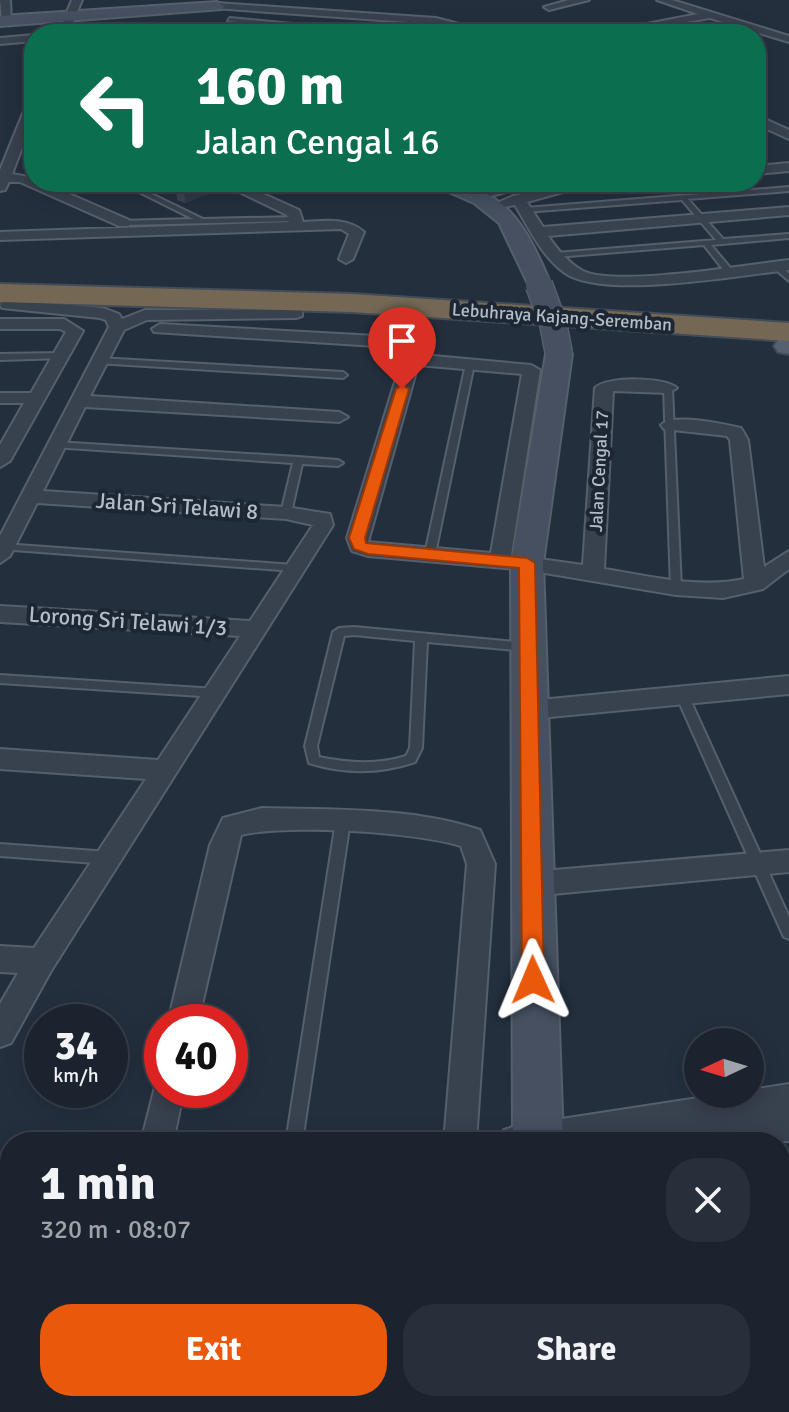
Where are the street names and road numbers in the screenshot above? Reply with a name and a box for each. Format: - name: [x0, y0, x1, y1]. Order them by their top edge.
- street label: Lebuhraya Kajang-Seremban: [451, 298, 673, 336]
- street label: Jalan Cengal 17: [585, 410, 613, 532]
- street label: Jalan Sri Telawi 8: [95, 487, 259, 525]
- street label: Lorong Sri Telawi 1/3: [28, 601, 228, 641]

